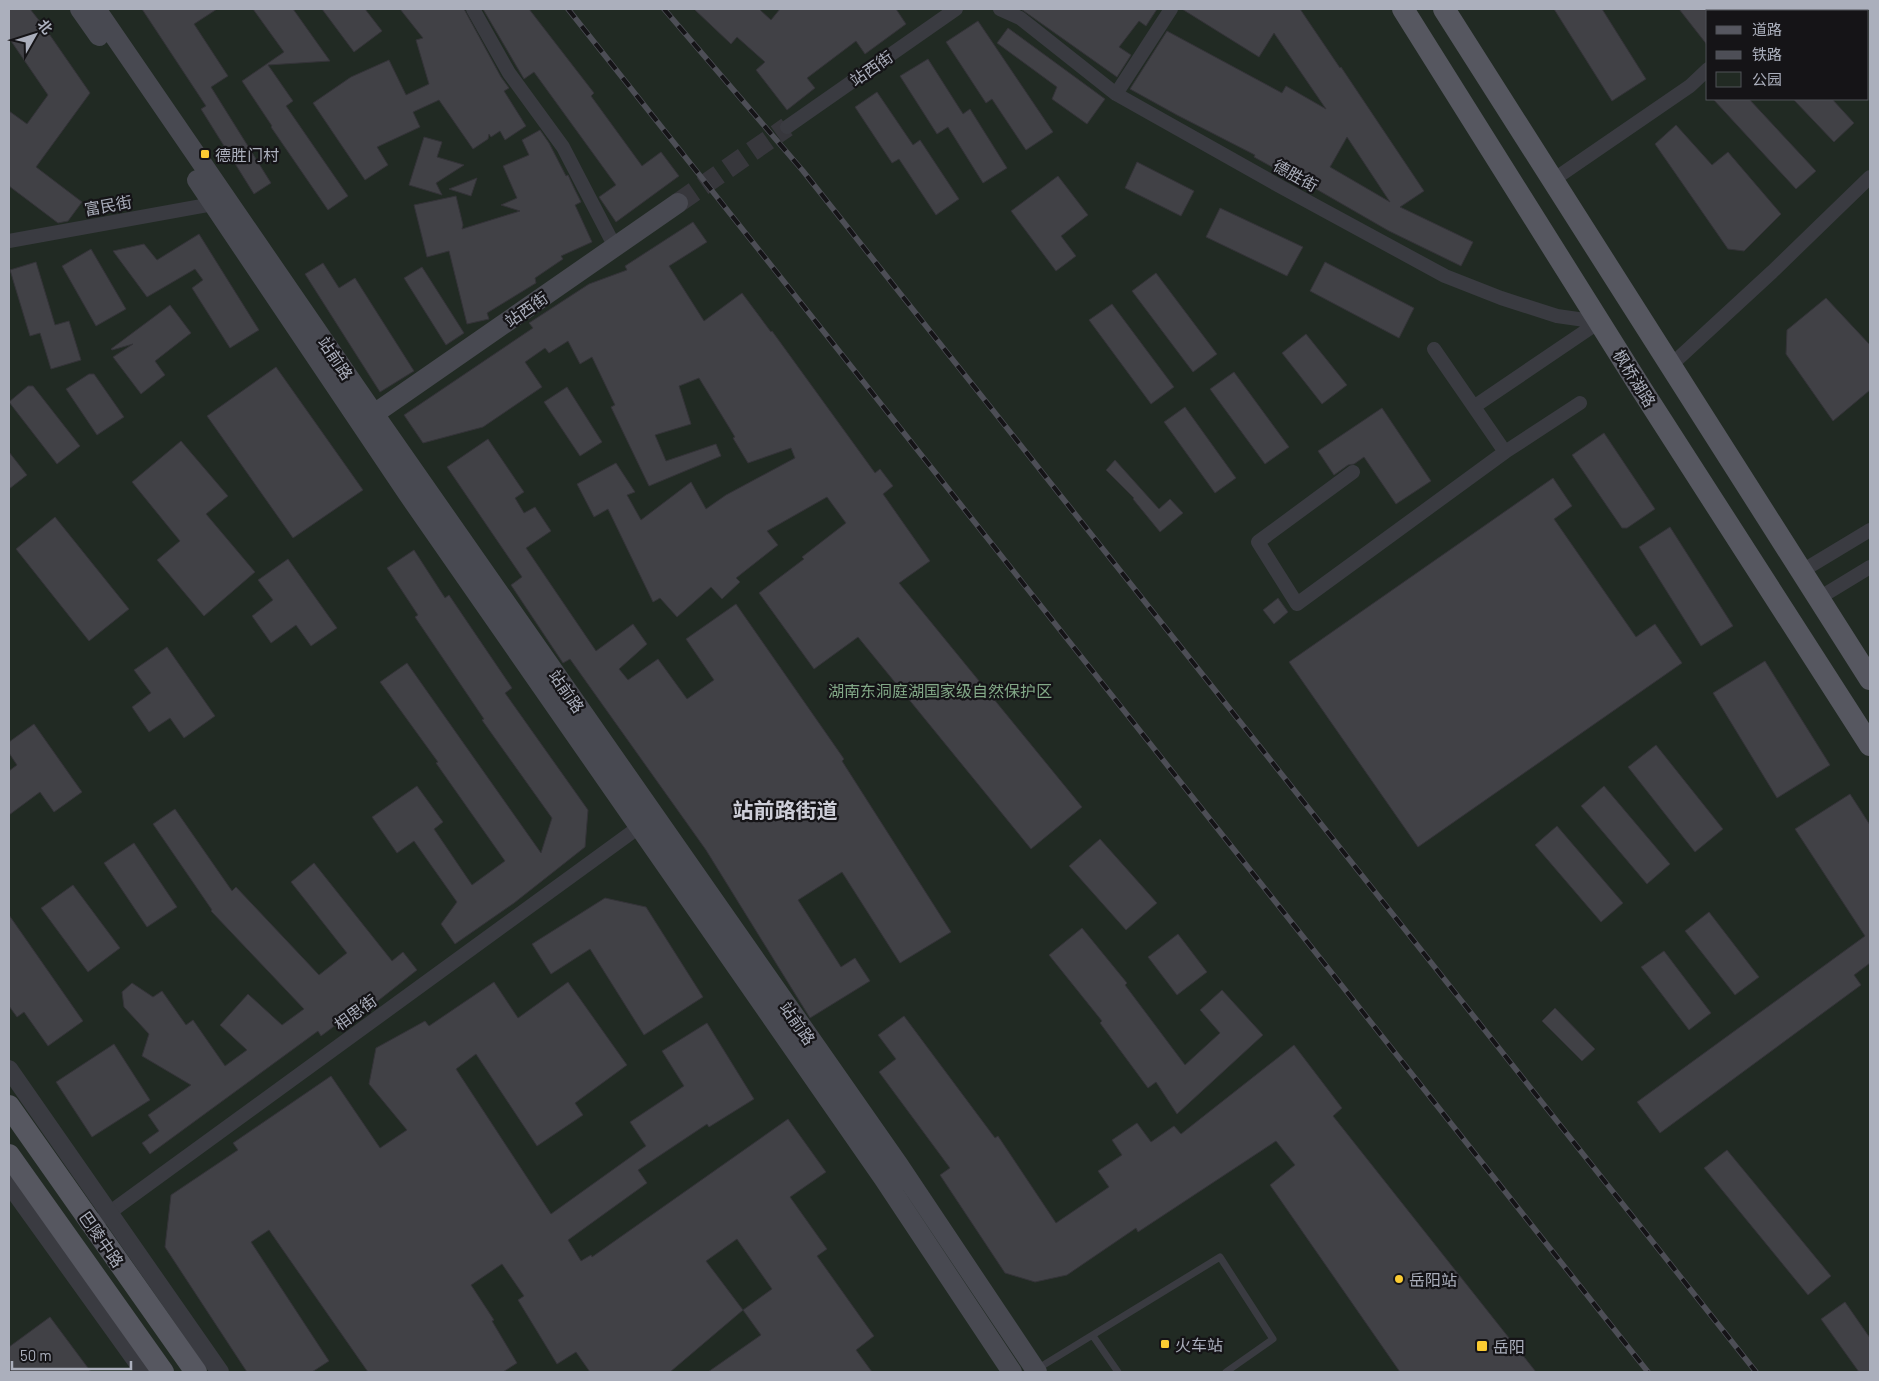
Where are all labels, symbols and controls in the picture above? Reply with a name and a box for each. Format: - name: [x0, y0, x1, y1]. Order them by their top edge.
- north arrow: [10, 10, 60, 60]
- legend: [1706, 10, 1869, 100]
- text: 北: [34, 16, 57, 37]
- text: 道路: [1752, 20, 1782, 38]
- text: 铁路: [1752, 45, 1782, 63]
- street label: 站西街: [846, 46, 896, 90]
- text: 公园: [1752, 70, 1782, 88]
- place label: 德胜门村: [215, 145, 279, 164]
- marker: 德胜门村: [199, 148, 211, 160]
- street label: 德胜街: [1270, 155, 1322, 195]
- street label: 富民街: [83, 191, 133, 219]
- street label: 站西街: [501, 287, 551, 331]
- street label: 站前路: [315, 333, 357, 383]
- street label: 枫桥湖路: [1610, 346, 1660, 410]
- street label: 站前路: [545, 666, 589, 716]
- park label: 湖南东洞庭湖国家级自然保护区: [828, 681, 1052, 700]
- district label: 站前路街道: [733, 797, 838, 822]
- street label: 相思街: [330, 990, 380, 1034]
- street label: 站前路: [776, 998, 820, 1048]
- street label: 巴陵中路: [76, 1207, 128, 1271]
- place label: 岳阳站: [1409, 1270, 1457, 1289]
- marker: 岳阳站: [1393, 1273, 1405, 1285]
- place label: 火车站: [1175, 1335, 1223, 1354]
- place label: 岳阳: [1493, 1337, 1525, 1356]
- scale bar: [12, 1338, 131, 1370]
- marker: 火车站: [1159, 1338, 1171, 1350]
- marker: 岳阳: [1475, 1339, 1489, 1353]
- text: 50 m: [20, 1346, 52, 1364]

